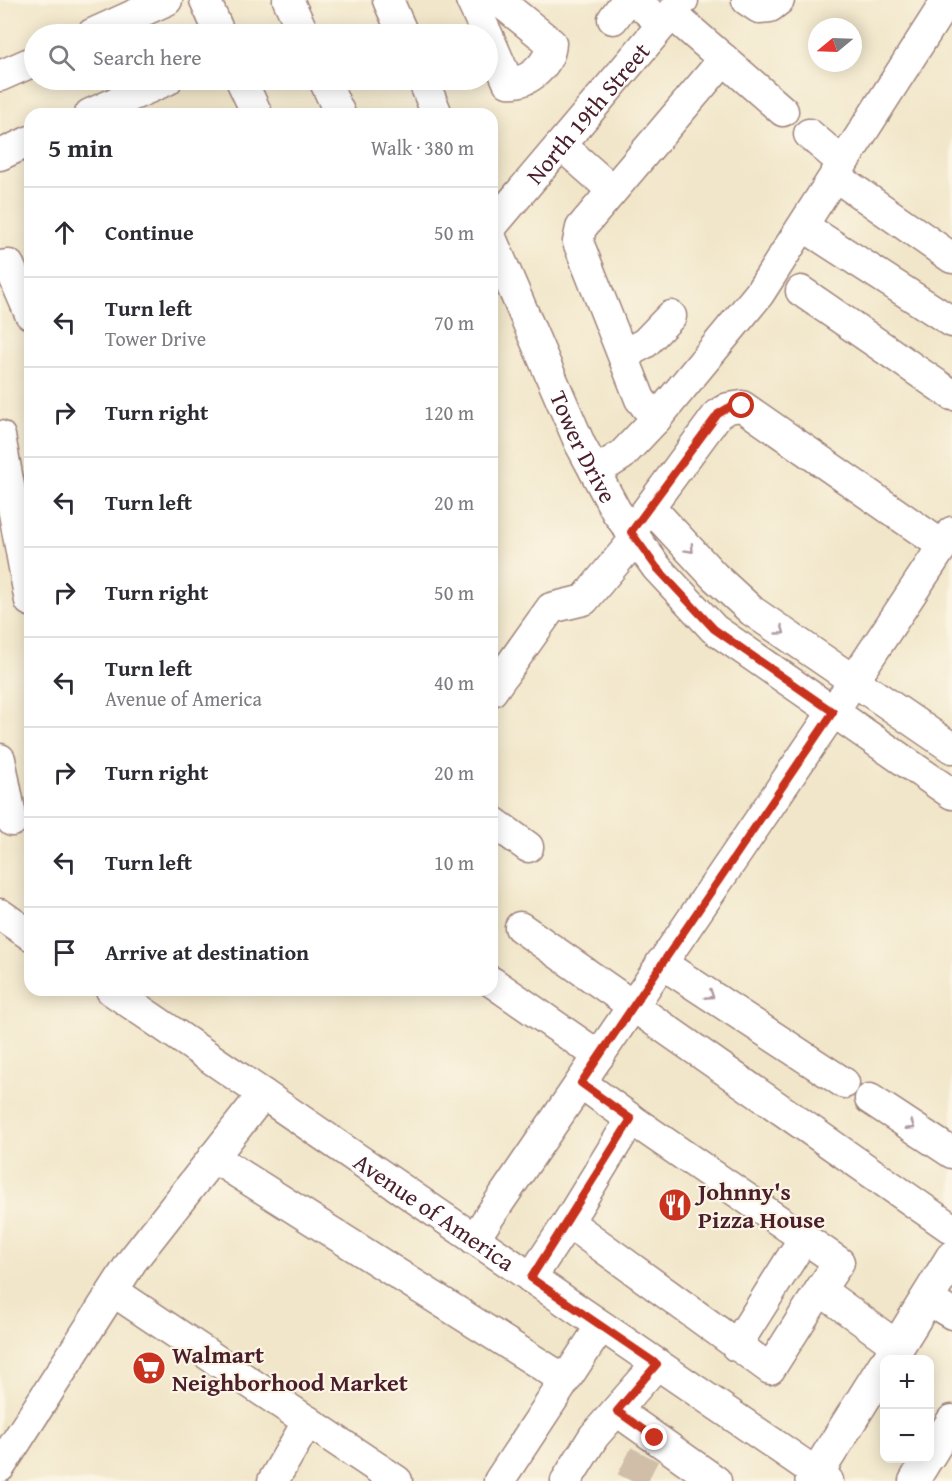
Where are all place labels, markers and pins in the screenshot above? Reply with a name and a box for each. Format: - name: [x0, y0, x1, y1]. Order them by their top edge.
- place label: Johnny's Pizza House: [694, 1174, 825, 1237]
- restaurant icon: Johnny's Pizza House: [657, 1187, 693, 1223]
- place label: Walmart Neighborhood Market: [172, 1337, 408, 1400]
- supermarket icon: Walmart Neighborhood Market: [131, 1350, 167, 1386]

